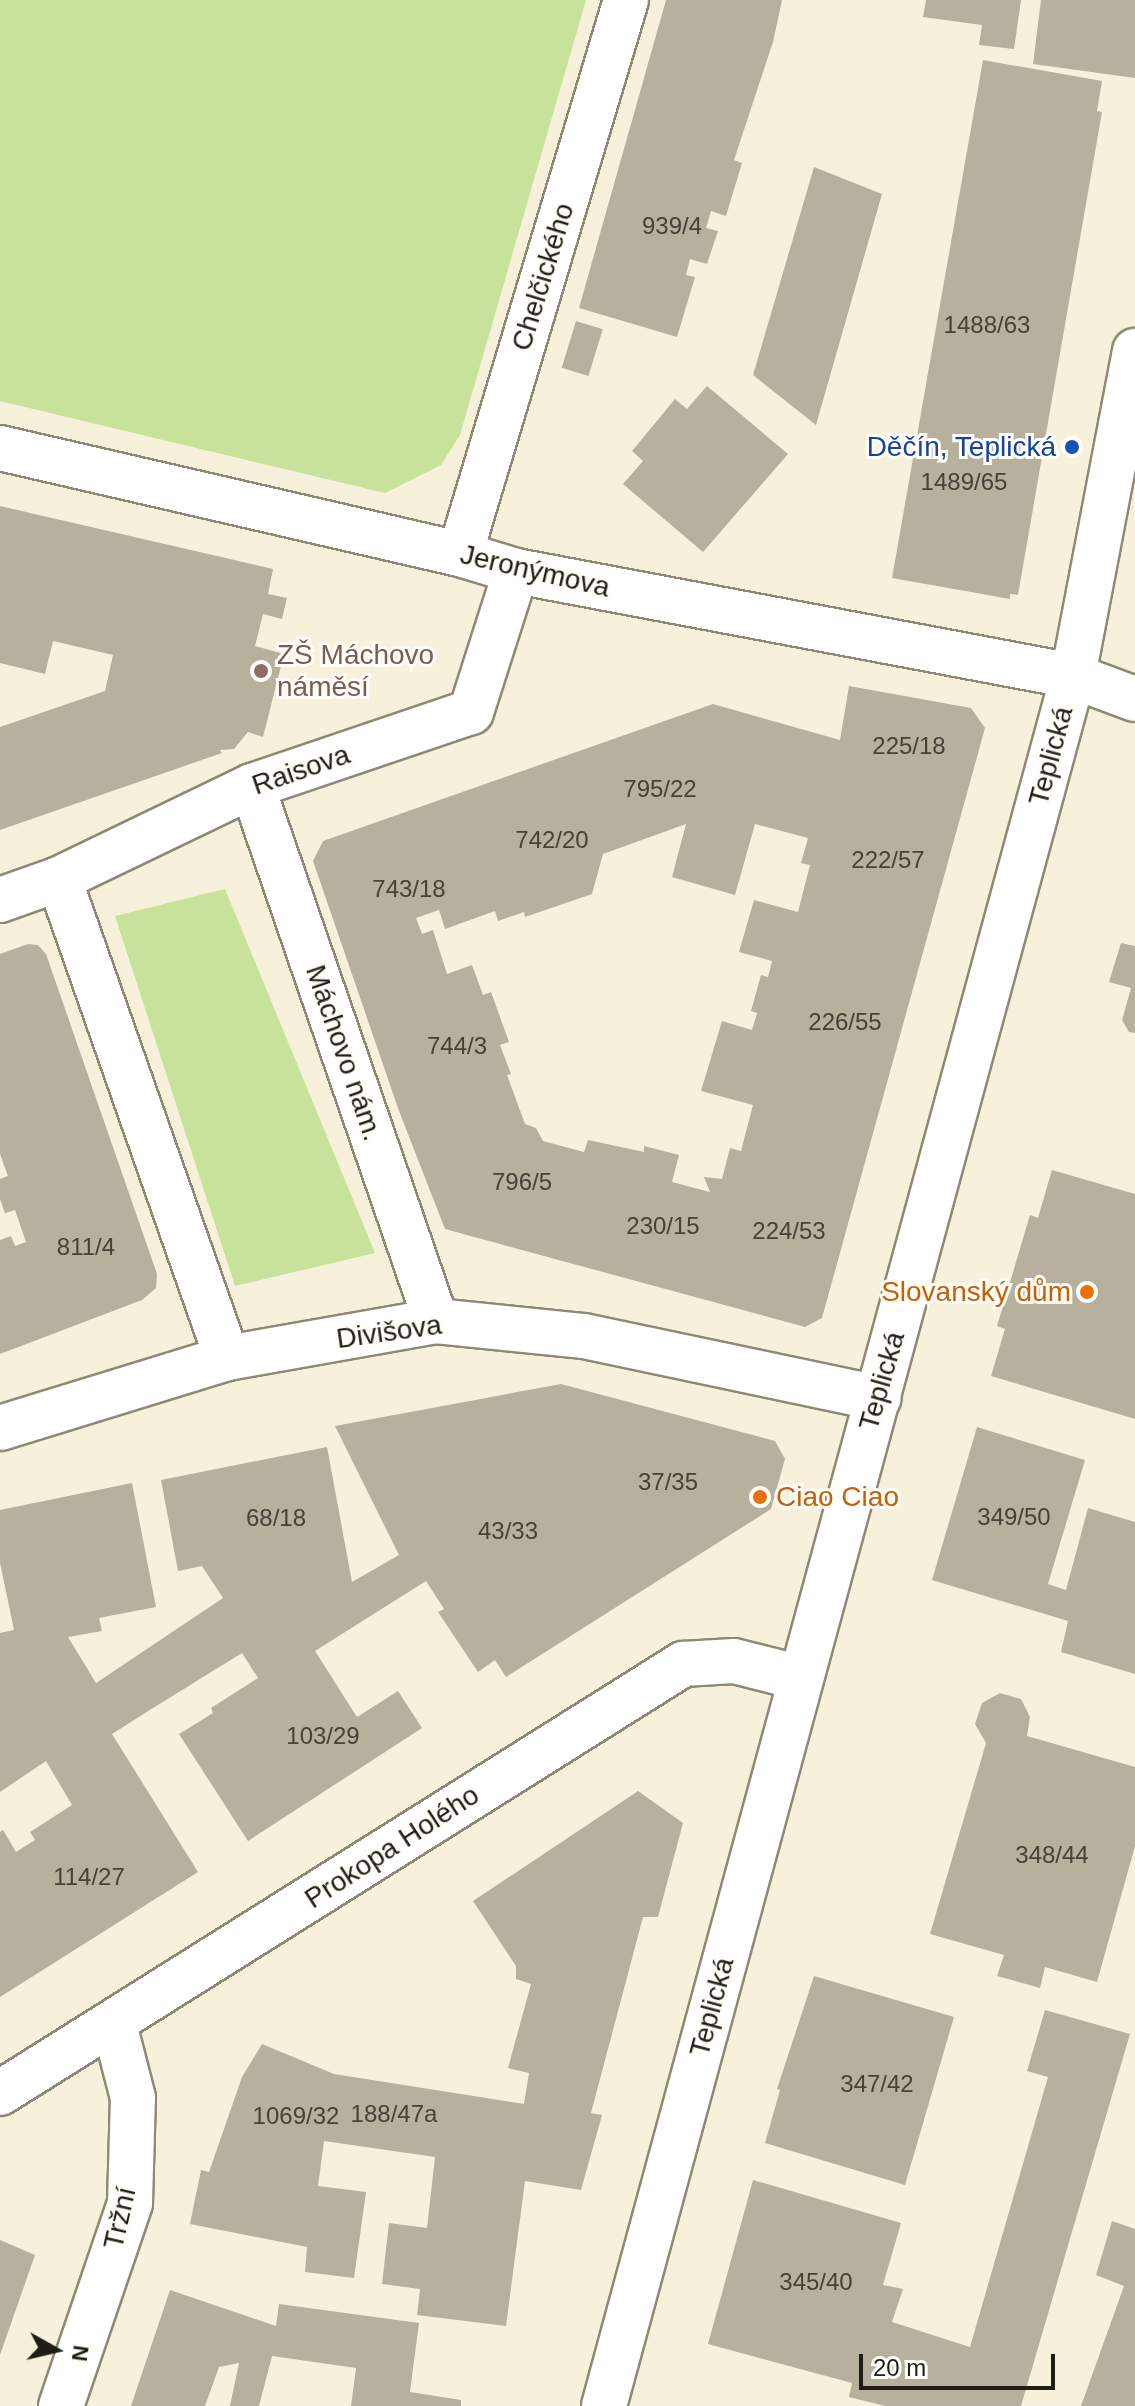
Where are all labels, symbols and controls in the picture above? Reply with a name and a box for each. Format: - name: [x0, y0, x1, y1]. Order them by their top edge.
- street label: Chelčického: [505, 199, 581, 355]
- house number: 939/4: [642, 212, 702, 240]
- house number: 1488/63: [944, 311, 1030, 339]
- place label: Děčín, Teplická: [866, 430, 1056, 464]
- marker: Děčín, Teplická: [1063, 438, 1081, 456]
- house number: 1489/65: [921, 468, 1007, 496]
- street label: Jeronýmova: [457, 537, 613, 605]
- place label: ZŠ Máchovo náměsí: [277, 638, 434, 704]
- marker: ZŠ Máchovo náměsí: [252, 662, 270, 680]
- street label: Teplická: [1022, 703, 1080, 809]
- house number: 225/18: [872, 732, 946, 760]
- street label: Raisova: [248, 738, 354, 802]
- house number: 795/22: [623, 775, 697, 803]
- house number: 742/20: [515, 826, 589, 854]
- house number: 222/57: [851, 846, 925, 874]
- house number: 743/18: [372, 875, 446, 903]
- street label: Máchovo nám.: [298, 961, 390, 1145]
- house number: 226/55: [808, 1008, 882, 1036]
- house number: 744/3: [427, 1032, 487, 1060]
- house number: 796/5: [492, 1168, 552, 1196]
- house number: 230/15: [626, 1212, 700, 1240]
- house number: 224/53: [752, 1217, 826, 1245]
- house number: 811/4: [57, 1233, 115, 1261]
- place label: Slovanský dům: [881, 1275, 1071, 1309]
- marker: Slovanský dům: [1078, 1283, 1096, 1301]
- street label: Divišova: [334, 1308, 444, 1356]
- street label: Teplická: [852, 1328, 912, 1434]
- house number: 37/35: [638, 1468, 698, 1496]
- place label: Ciao Ciao: [776, 1480, 899, 1514]
- marker: Ciao Ciao: [751, 1488, 769, 1506]
- house number: 349/50: [977, 1503, 1051, 1531]
- house number: 68/18: [246, 1504, 306, 1532]
- house number: 43/33: [478, 1517, 538, 1545]
- house number: 103/29: [286, 1722, 360, 1750]
- street label: Prokopa Holého: [299, 1778, 485, 1916]
- house number: 348/44: [1015, 1841, 1089, 1869]
- house number: 114/27: [53, 1863, 125, 1891]
- street label: Teplická: [683, 1954, 741, 2060]
- house number: 347/42: [840, 2070, 914, 2098]
- house number: 188/47a: [351, 2100, 437, 2128]
- house number: 1069/32: [253, 2102, 339, 2130]
- street label: Tržní: [97, 2184, 143, 2252]
- house number: 345/40: [779, 2268, 853, 2296]
- north arrow: [16, 2310, 96, 2390]
- scale bar: [863, 2338, 1059, 2388]
- text: N: [67, 2344, 94, 2363]
- text: 20 m: [873, 2354, 926, 2381]

